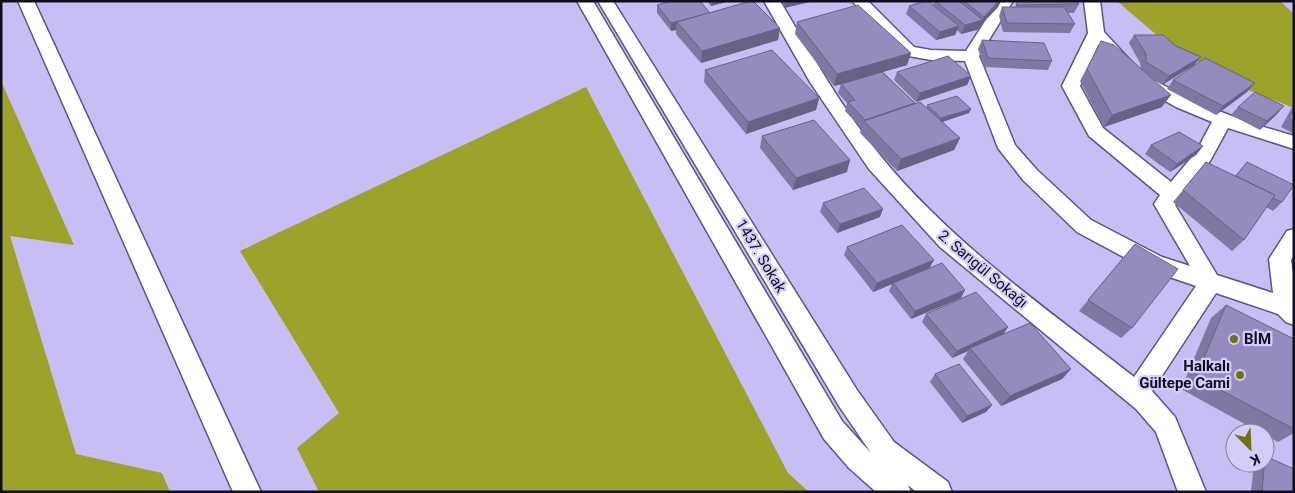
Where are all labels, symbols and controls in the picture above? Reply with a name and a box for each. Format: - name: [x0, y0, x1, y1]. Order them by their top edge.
- street label: 1437. Sokak: [732, 216, 790, 296]
- street label: 2. Sarıgül Sokağı: [935, 226, 1031, 312]
- place label: BİM: [1244, 330, 1271, 348]
- marker: BİM: [1228, 333, 1240, 345]
- place label: Halkalı Gültepe Cami: [1139, 357, 1230, 392]
- marker: Halkalı Gültepe Cami: [1234, 369, 1246, 381]
- north arrow: [1225, 423, 1275, 473]
- text: K: [1248, 451, 1263, 469]

